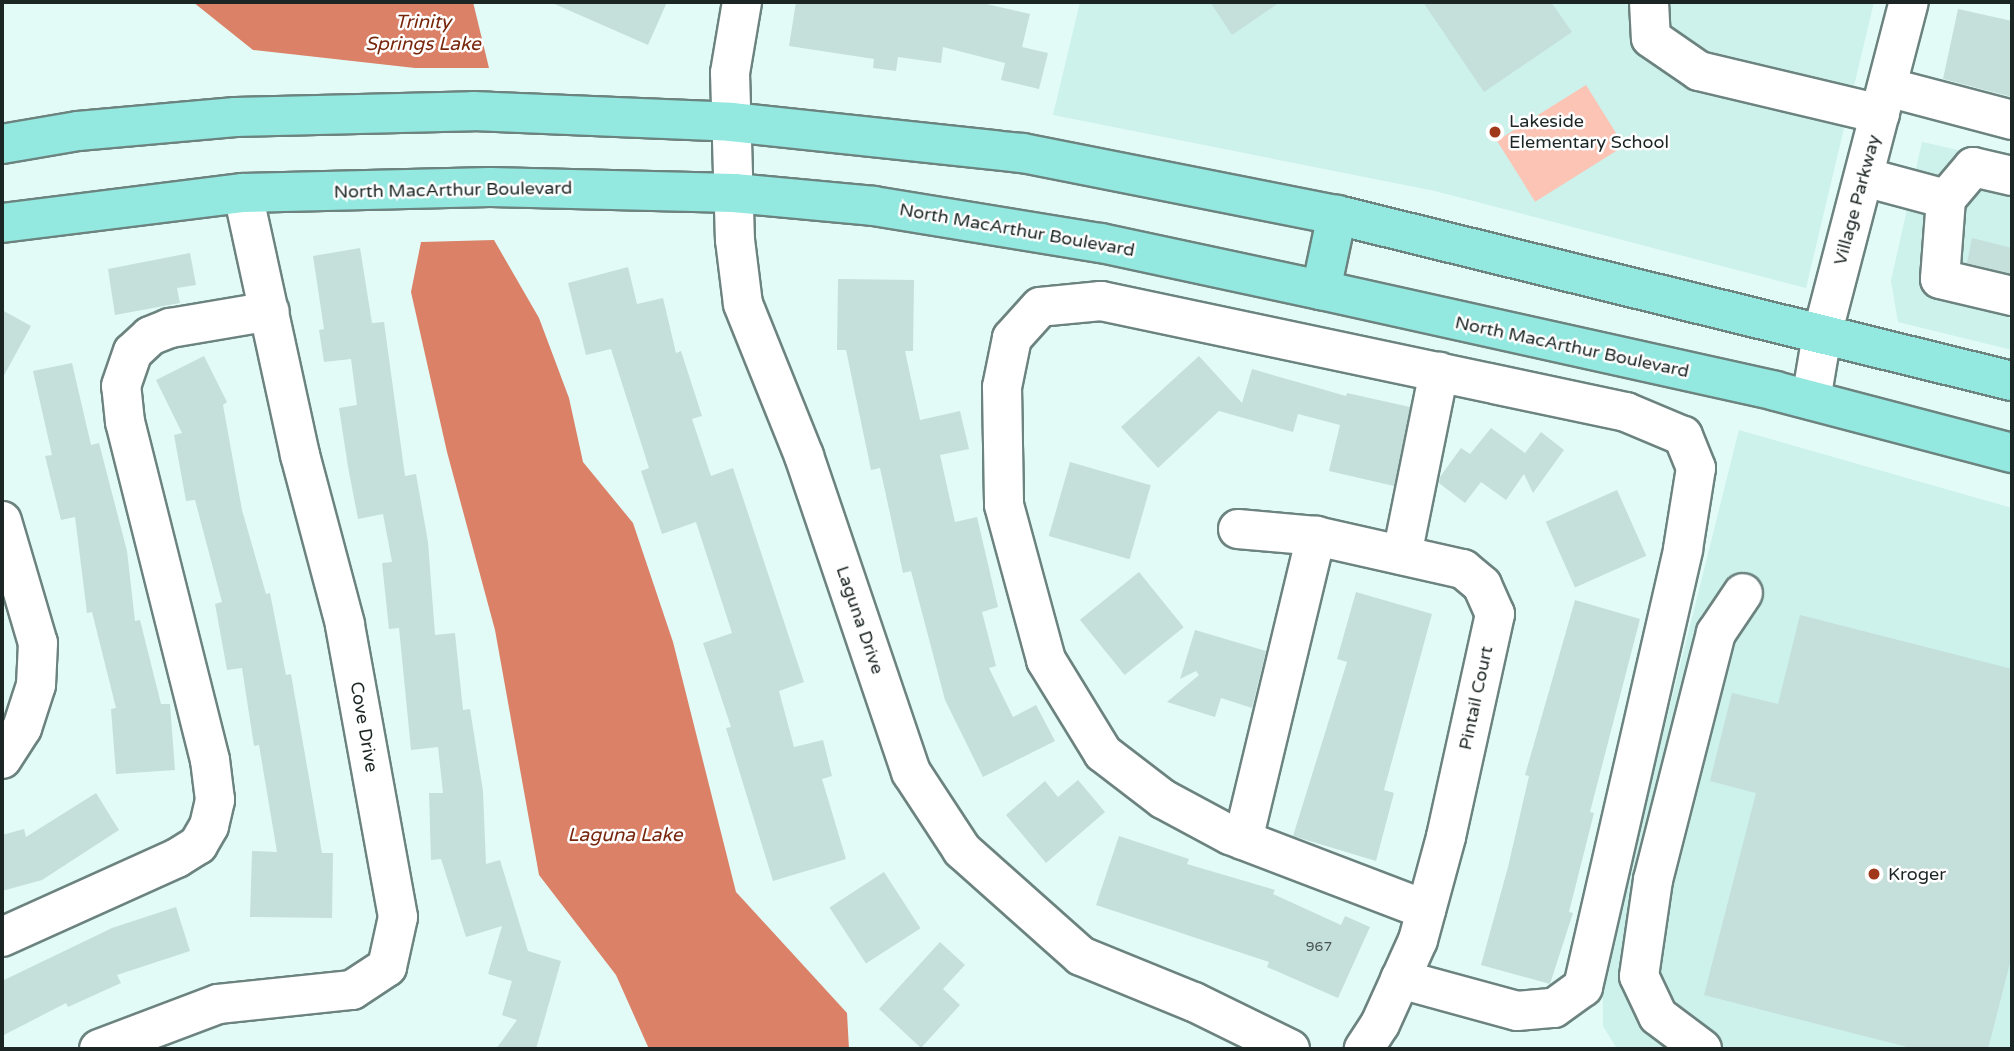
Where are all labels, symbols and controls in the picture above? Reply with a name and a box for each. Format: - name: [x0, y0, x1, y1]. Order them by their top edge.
- water label: Trinity Springs Lake: [365, 12, 481, 56]
- place label: Lakeside Elementary School: [1509, 111, 1669, 154]
- marker: Lakeside Elementary School: [1487, 124, 1503, 140]
- street label: Village Parkway: [1829, 132, 1885, 268]
- street label: North MacArthur Boulevard: [334, 177, 572, 203]
- street label: North MacArthur Boulevard: [898, 199, 1136, 261]
- street label: North MacArthur Boulevard: [1453, 312, 1691, 382]
- street label: Laguna Drive: [831, 563, 889, 677]
- street label: Pintail Court: [1454, 644, 1498, 752]
- street label: Cove Drive: [345, 680, 383, 774]
- water label: Laguna Lake: [568, 825, 682, 847]
- place label: Kroger: [1888, 863, 1946, 885]
- marker: Kroger: [1866, 866, 1882, 882]
- house number: 967: [1306, 939, 1332, 955]

